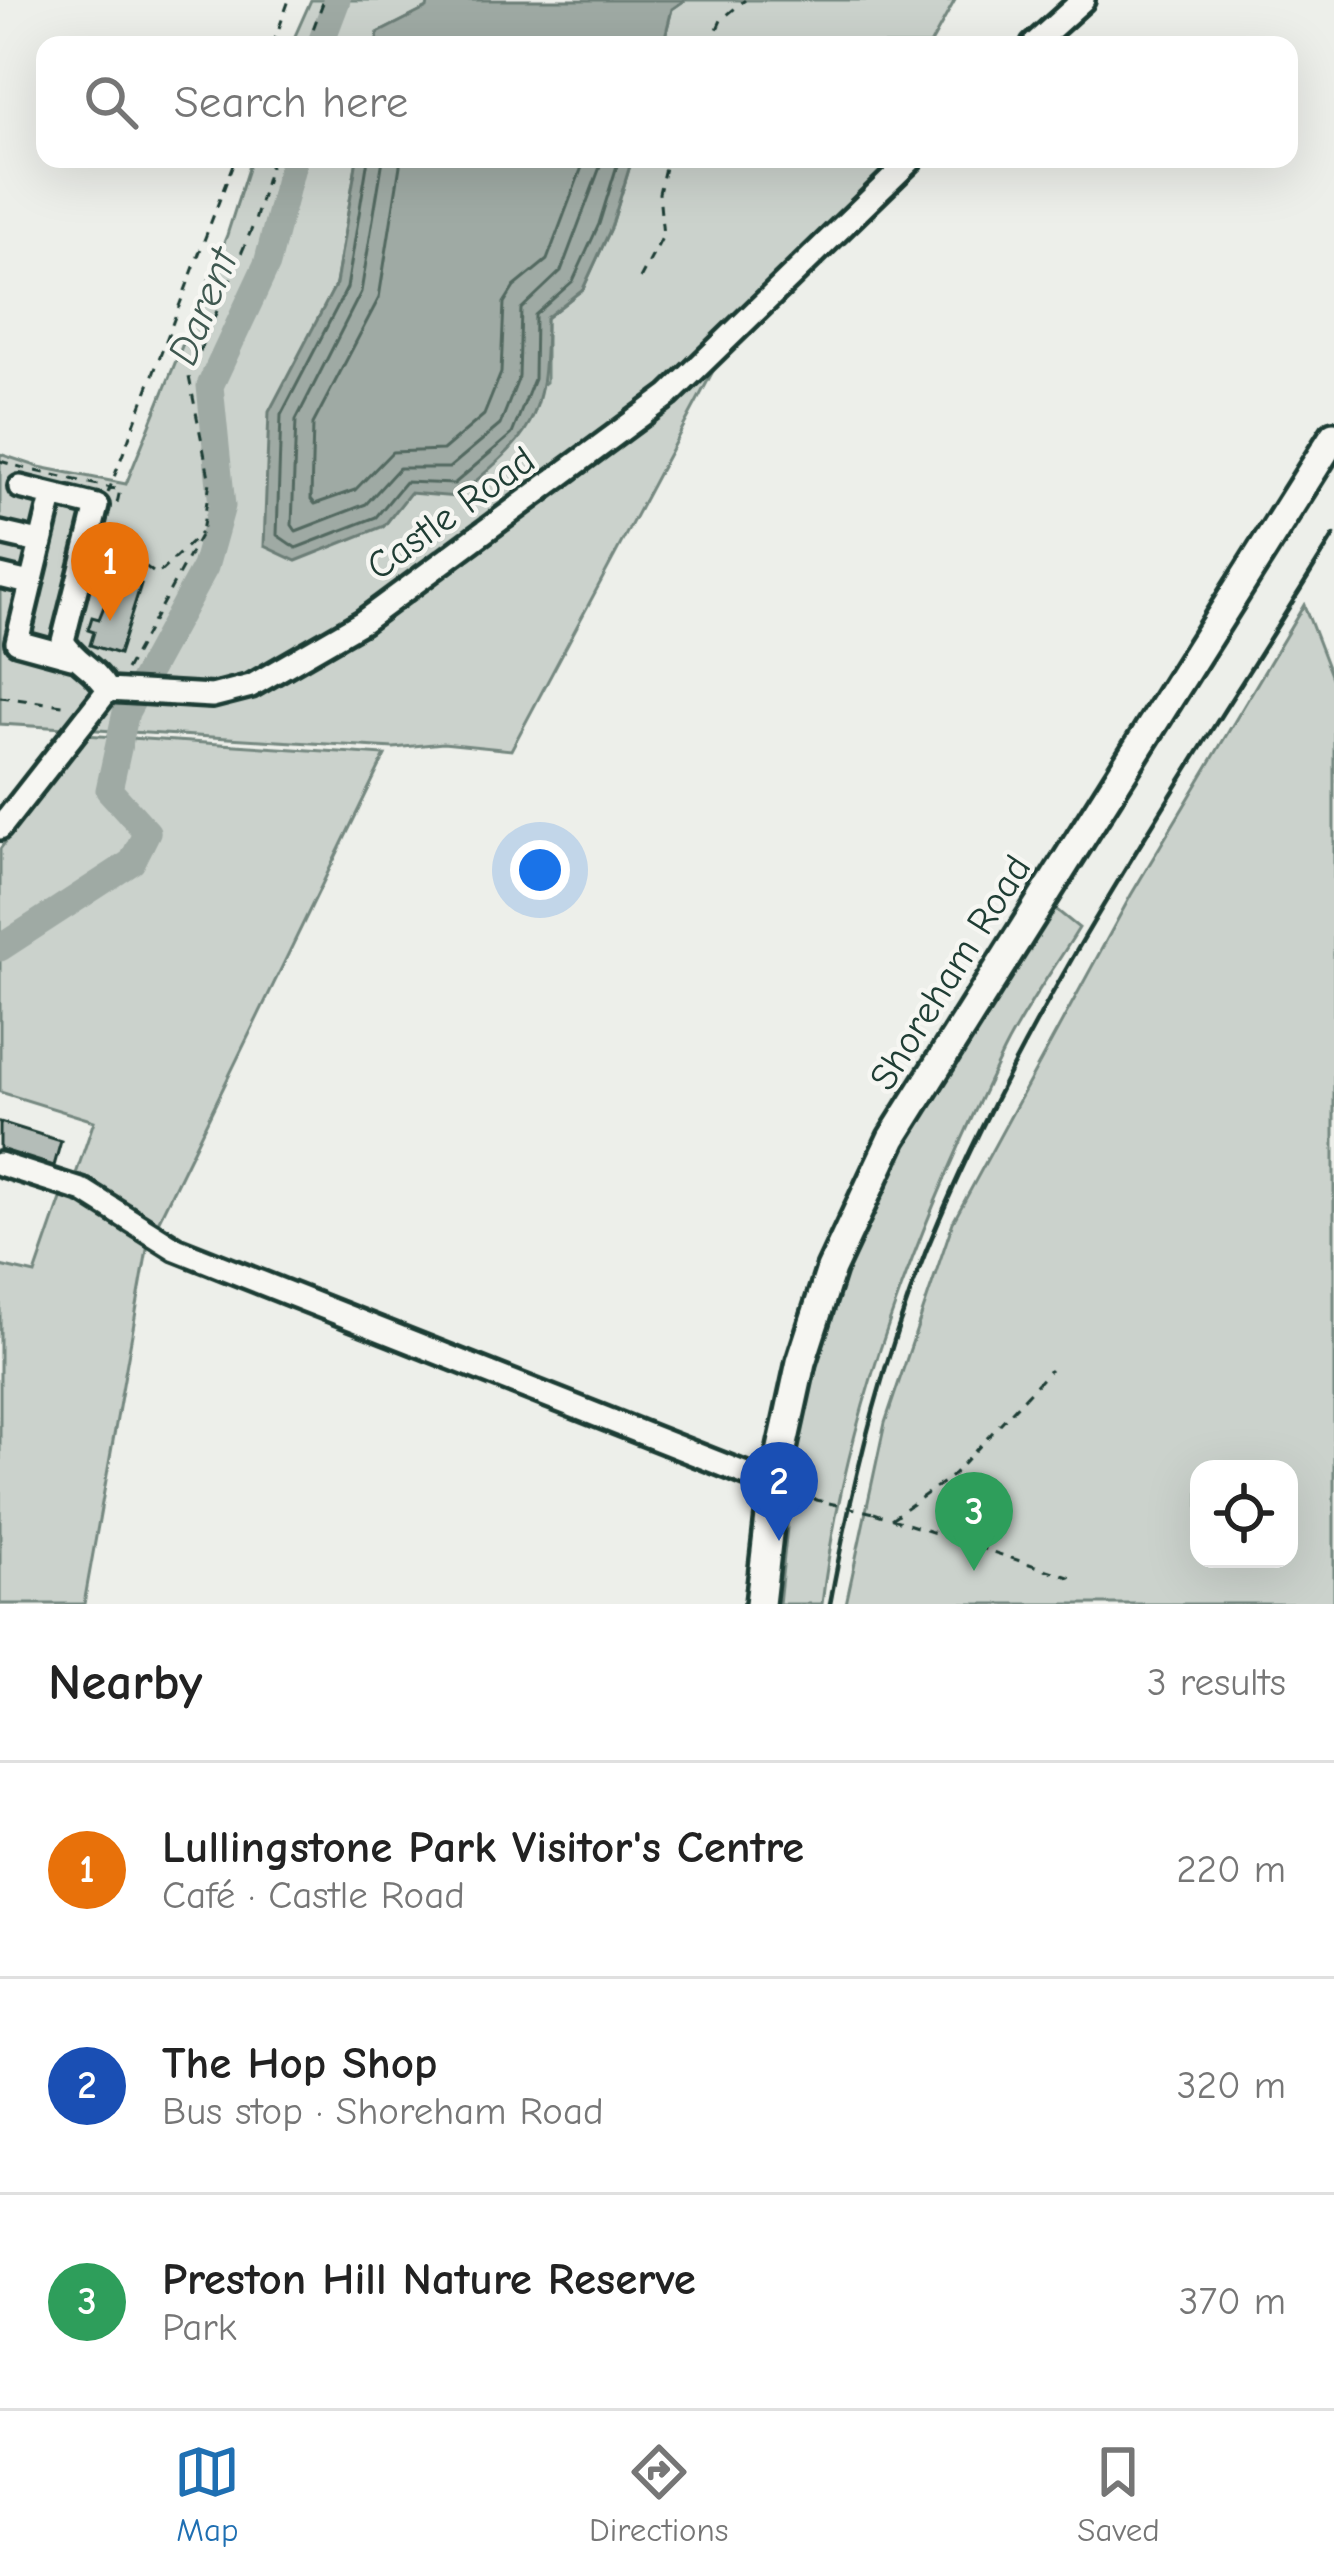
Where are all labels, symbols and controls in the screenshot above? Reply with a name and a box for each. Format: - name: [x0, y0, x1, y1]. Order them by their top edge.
- search box: [36, 36, 1298, 168]
- icon: search: [78, 69, 144, 135]
- text: Search here: [174, 76, 408, 128]
- water label: Darent: [158, 239, 250, 372]
- street label: Castle Road: [358, 437, 544, 589]
- pin: 1: [71, 522, 149, 621]
- your location: [510, 840, 570, 900]
- street label: Shoreham Road: [860, 847, 1040, 1098]
- pin: 2: [740, 1442, 818, 1541]
- map controls: [1190, 1460, 1298, 1568]
- button: locate: [1190, 1460, 1298, 1568]
- pin: 3: [935, 1472, 1013, 1571]
- text: Nearby: [48, 1653, 202, 1712]
- text: 3 results: [1147, 1660, 1286, 1705]
- text: Lullingstone Park Visitor's Centre: [162, 1821, 804, 1873]
- text: 1: [79, 1847, 95, 1892]
- text: 220 m: [1176, 1847, 1286, 1892]
- text: Café · Castle Road: [162, 1873, 465, 1918]
- text: The Hop Shop: [162, 2037, 437, 2089]
- text: 2: [77, 2063, 97, 2108]
- text: 320 m: [1177, 2063, 1286, 2108]
- text: Bus stop · Shoreham Road: [162, 2089, 604, 2134]
- text: Preston Hill Nature Reserve: [162, 2253, 696, 2305]
- text: 3: [77, 2279, 97, 2324]
- text: 370 m: [1179, 2279, 1286, 2324]
- text: Park: [162, 2305, 237, 2350]
- tab: Map: [174, 2439, 240, 2549]
- tab: Directions: [589, 2439, 729, 2549]
- tab: Saved: [1077, 2439, 1160, 2549]

